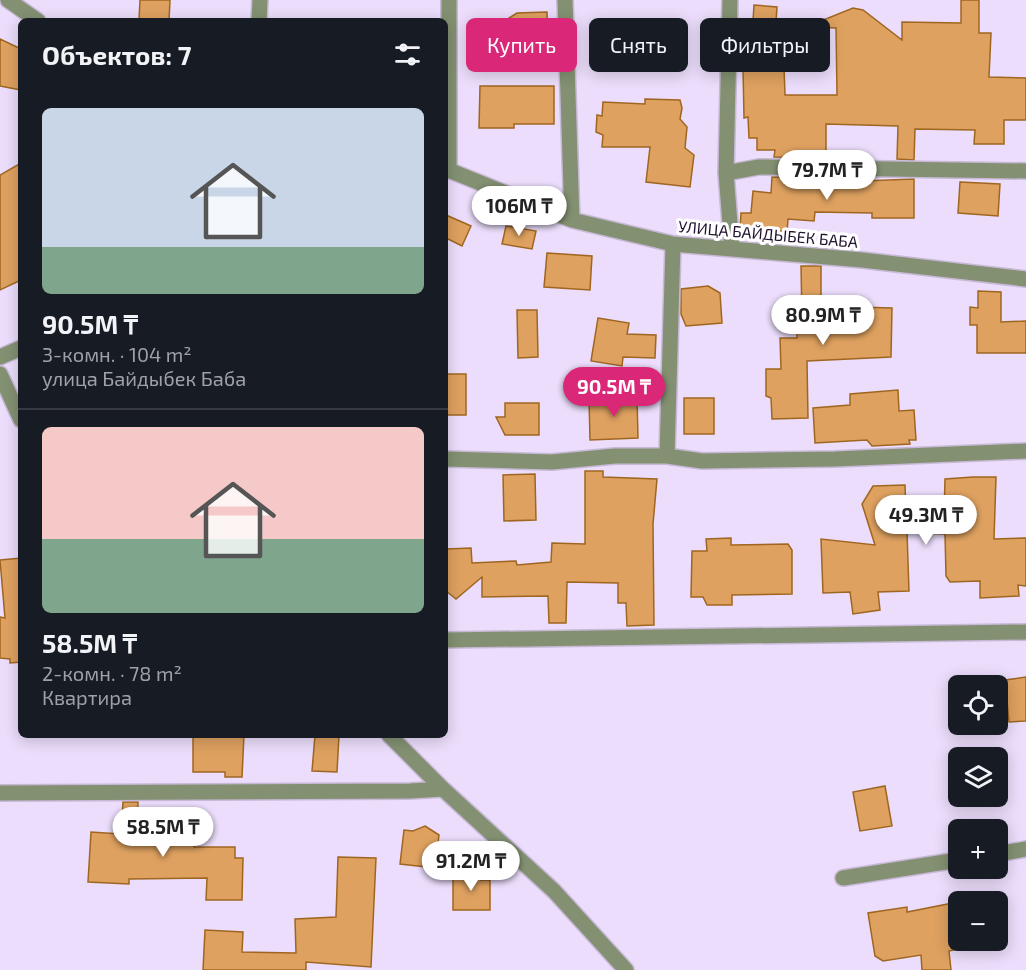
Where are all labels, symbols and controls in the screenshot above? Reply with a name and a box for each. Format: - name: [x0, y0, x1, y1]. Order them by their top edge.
- chip: Купить: [466, 18, 577, 72]
- chip: Снять: [589, 18, 688, 72]
- chip: Фильтры: [700, 18, 830, 72]
- icon: filters: [391, 38, 424, 71]
- text: Объектов: 7: [42, 39, 191, 70]
- icon: home: [179, 147, 287, 255]
- pin: 79.7M ₸: [772, 150, 882, 201]
- text: 79.7M ₸: [792, 157, 862, 181]
- pin: 106M ₸: [470, 186, 568, 237]
- text: 106M ₸: [486, 193, 552, 217]
- street label: УЛИЦА БАЙДЫБЕК БАБА: [677, 216, 859, 251]
- pin: 80.9M ₸: [768, 295, 878, 346]
- text: 80.9M ₸: [785, 302, 861, 326]
- text: 90.5M ₸: [42, 308, 138, 339]
- text: 3-комн. · 104 m²: [42, 342, 192, 366]
- text: улица Байдыбек Баба: [42, 366, 246, 390]
- pin: 90.5M ₸: [559, 367, 669, 418]
- text: 90.5M ₸: [577, 374, 651, 398]
- icon: home: [179, 466, 287, 574]
- pin: 49.3M ₸: [871, 495, 981, 546]
- text: 49.3M ₸: [889, 502, 963, 526]
- text: 58.5M ₸: [42, 627, 137, 658]
- text: 2-комн. · 78 m²: [42, 661, 182, 685]
- map controls: [948, 675, 1008, 951]
- button: locate: [948, 675, 1008, 735]
- text: Квартира: [42, 685, 132, 709]
- button: layers: [948, 747, 1008, 807]
- pin: 58.5M ₸: [108, 807, 218, 858]
- text: 58.5M ₸: [127, 814, 199, 838]
- button: +: [948, 819, 1008, 879]
- pin: 91.2M ₸: [416, 841, 526, 892]
- text: 91.2M ₸: [436, 848, 506, 872]
- button: −: [948, 891, 1008, 951]

